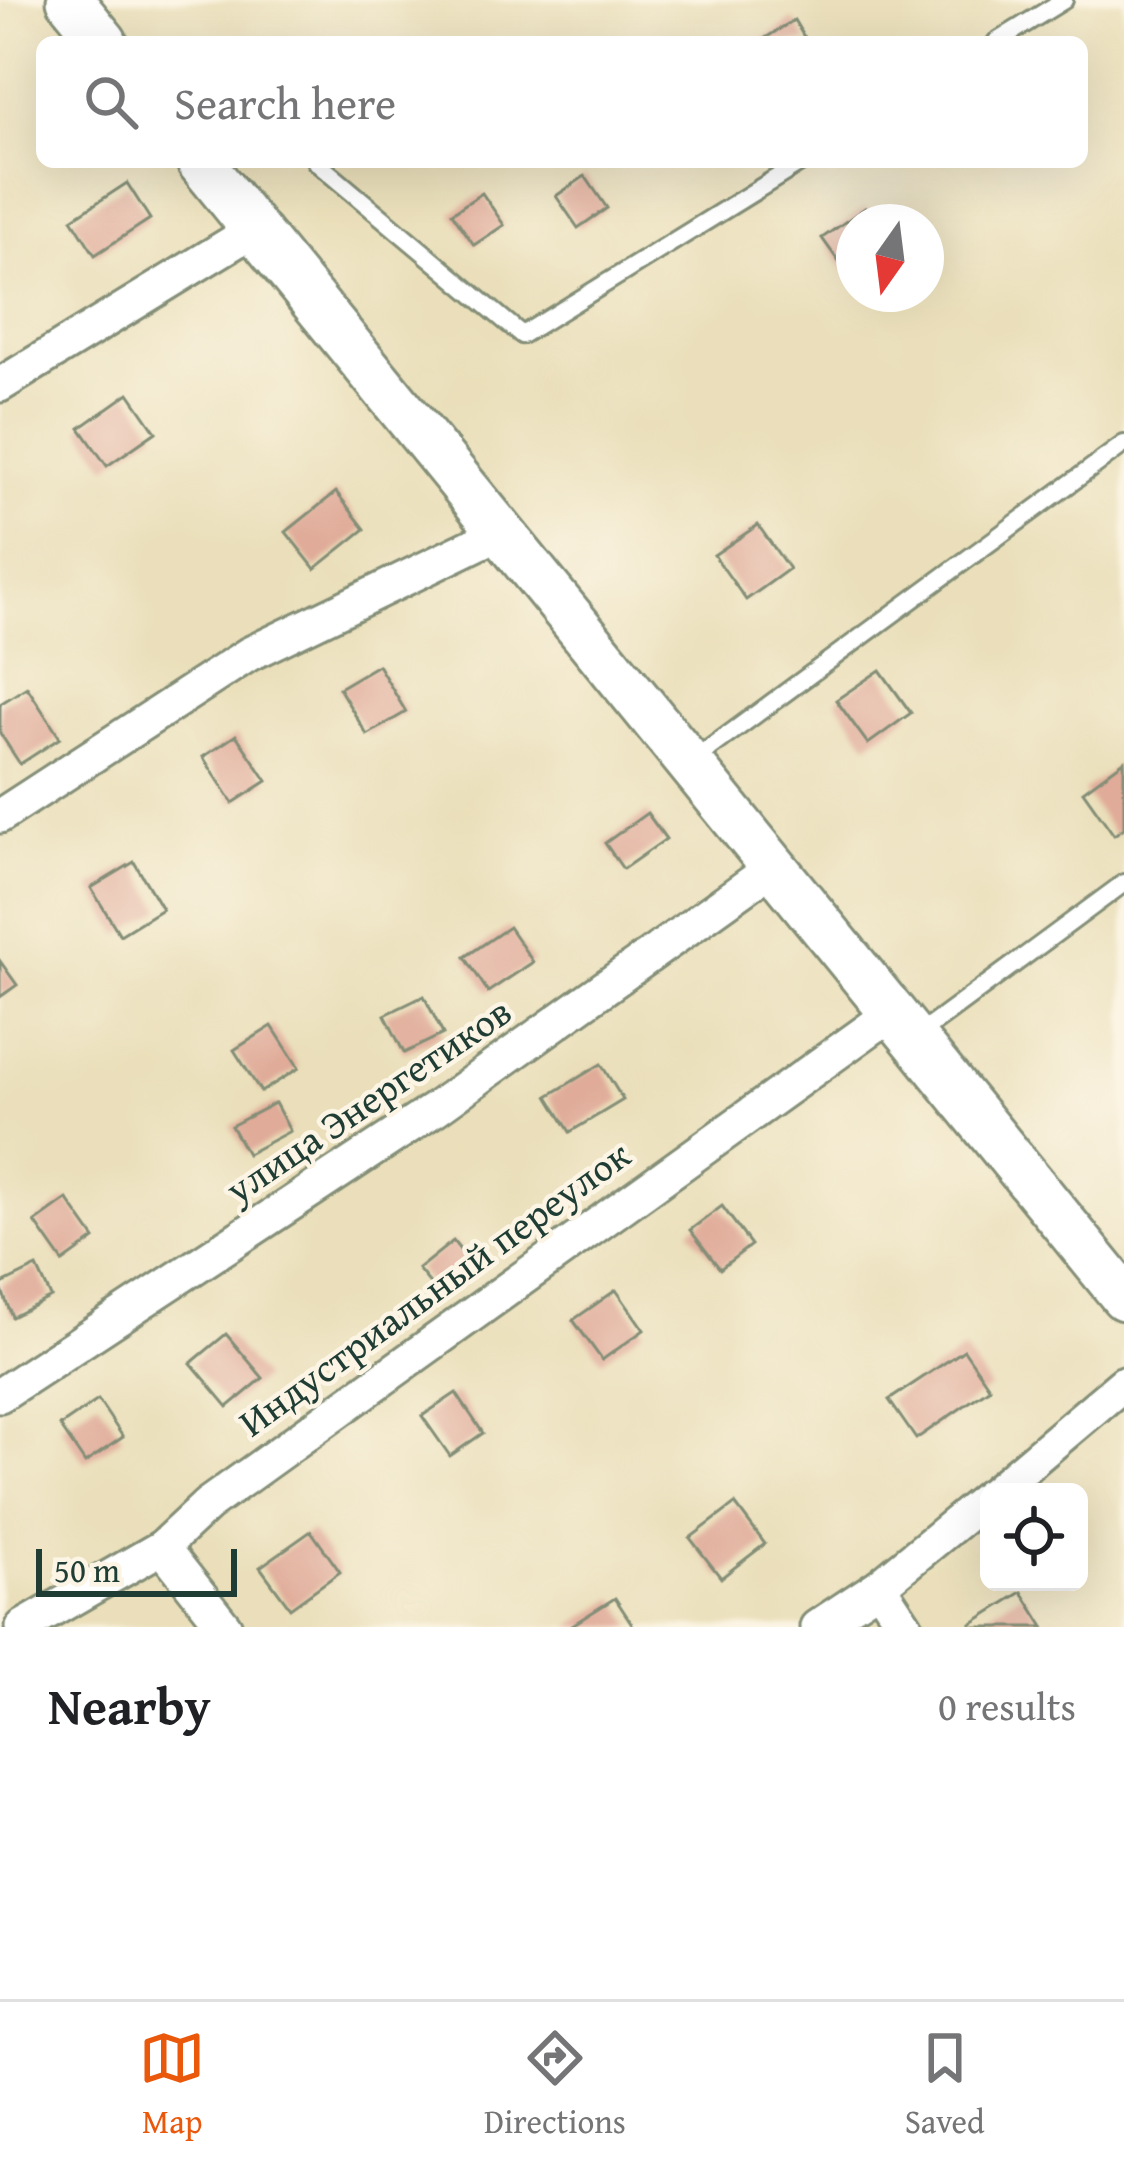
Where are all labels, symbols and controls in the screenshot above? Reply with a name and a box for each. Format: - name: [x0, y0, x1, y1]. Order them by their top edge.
- search box: [36, 36, 1088, 168]
- icon: search: [78, 69, 144, 135]
- text: Search here: [174, 70, 396, 135]
- north arrow: [836, 204, 944, 312]
- street label: улица Энергетиков: [212, 982, 522, 1217]
- street label: Индустриальный переулок: [226, 1126, 642, 1449]
- map controls: [980, 1483, 1088, 1591]
- button: locate: [980, 1483, 1088, 1591]
- scale bar: [36, 1543, 237, 1596]
- text: 50 m: [54, 1546, 120, 1594]
- text: Nearby: [48, 1668, 211, 1743]
- text: 0 results: [938, 1677, 1076, 1734]
- tab: Map: [139, 2025, 205, 2145]
- tab: Directions: [484, 2025, 626, 2145]
- tab: Saved: [905, 2025, 985, 2145]

